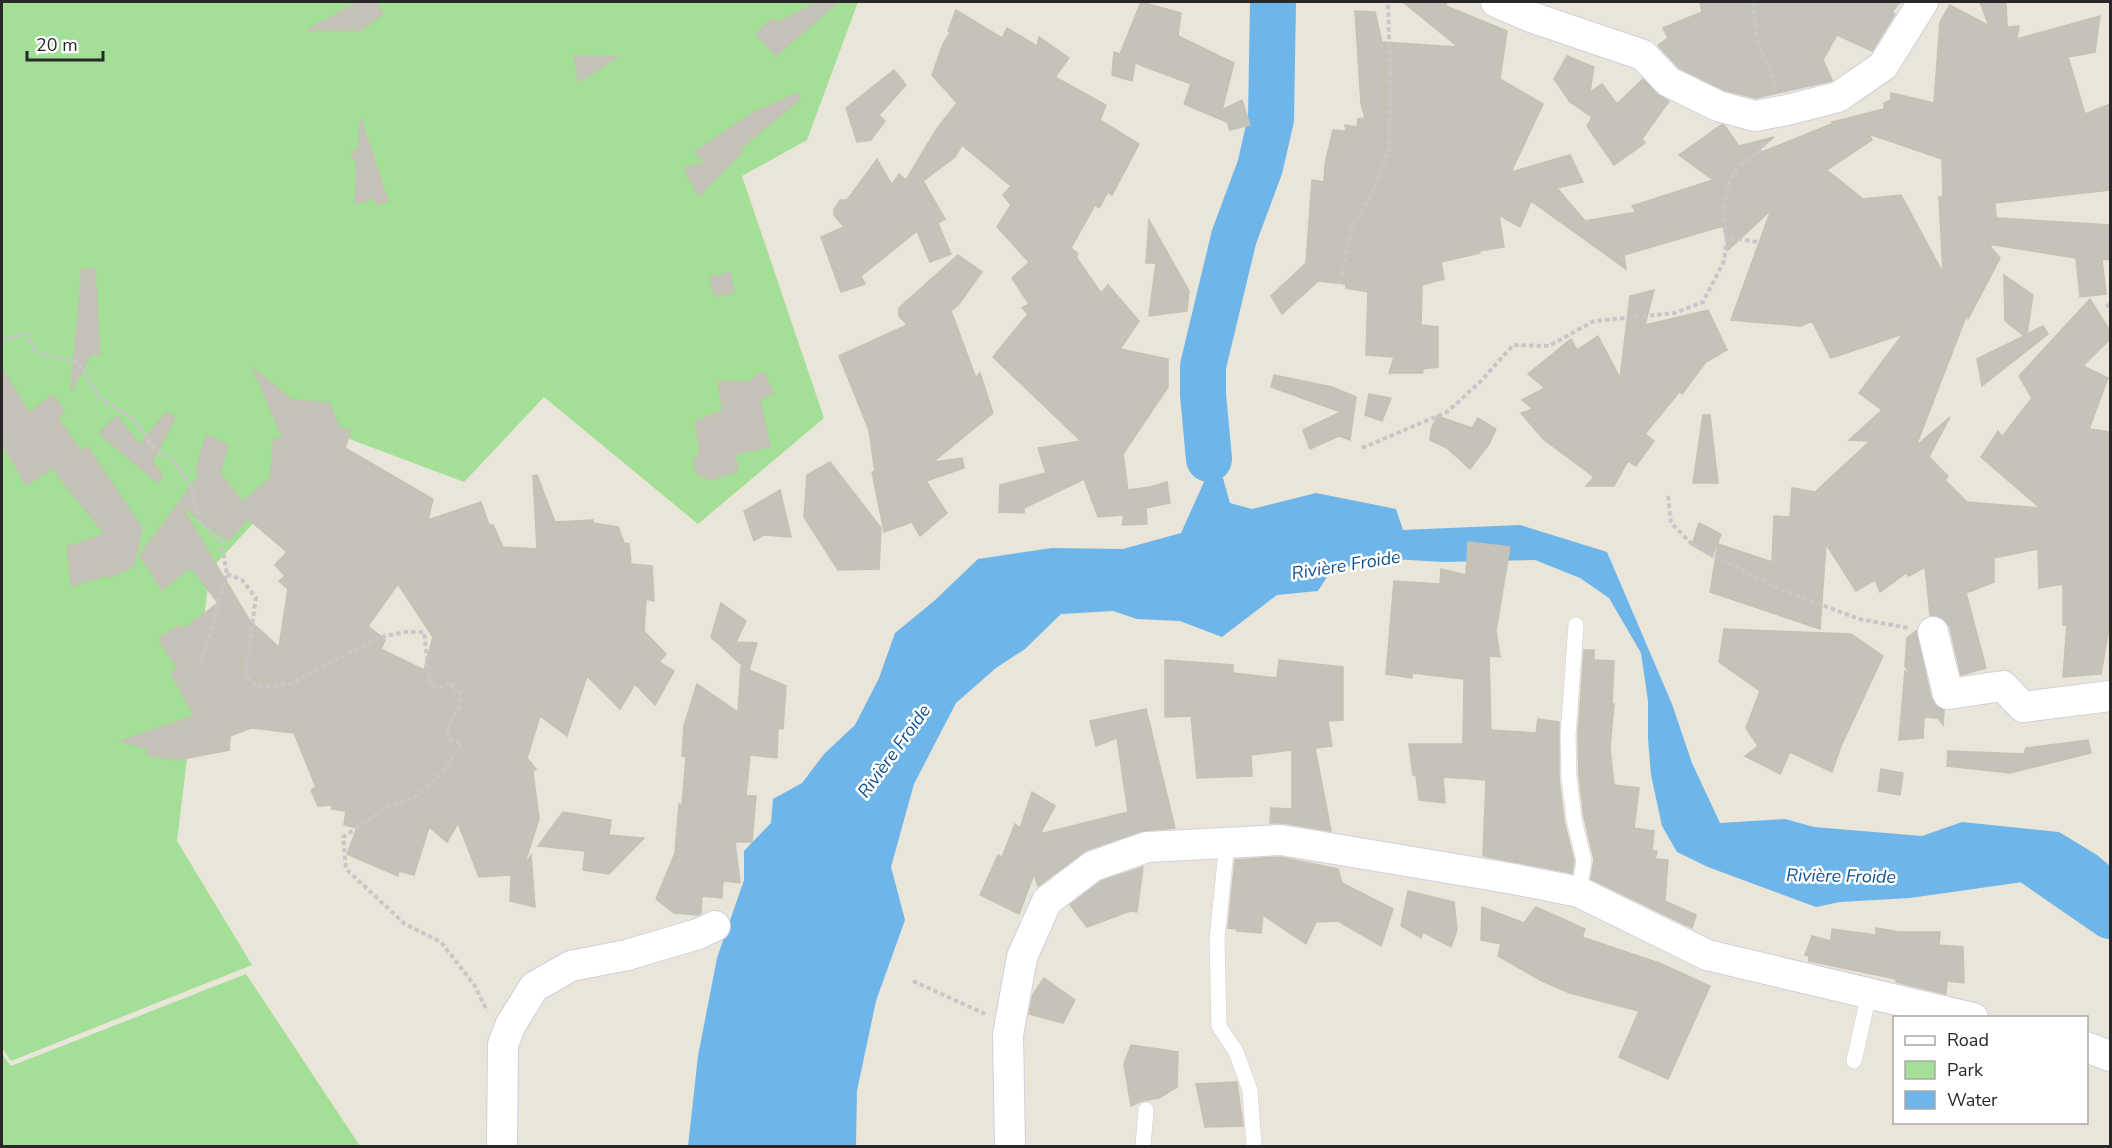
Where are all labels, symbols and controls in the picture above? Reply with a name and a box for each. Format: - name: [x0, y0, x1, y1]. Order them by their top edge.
- scale bar: [27, 24, 104, 62]
- text: 20 m: [36, 33, 78, 57]
- water label: Rivière Froide: [1290, 544, 1403, 585]
- water label: Rivière Froide: [852, 699, 936, 803]
- water label: Rivière Froide: [1786, 863, 1897, 889]
- legend: [1893, 1016, 2088, 1124]
- text: Road: [1947, 1028, 1989, 1052]
- text: Park: [1947, 1058, 1984, 1082]
- text: Water: [1947, 1088, 1998, 1112]

